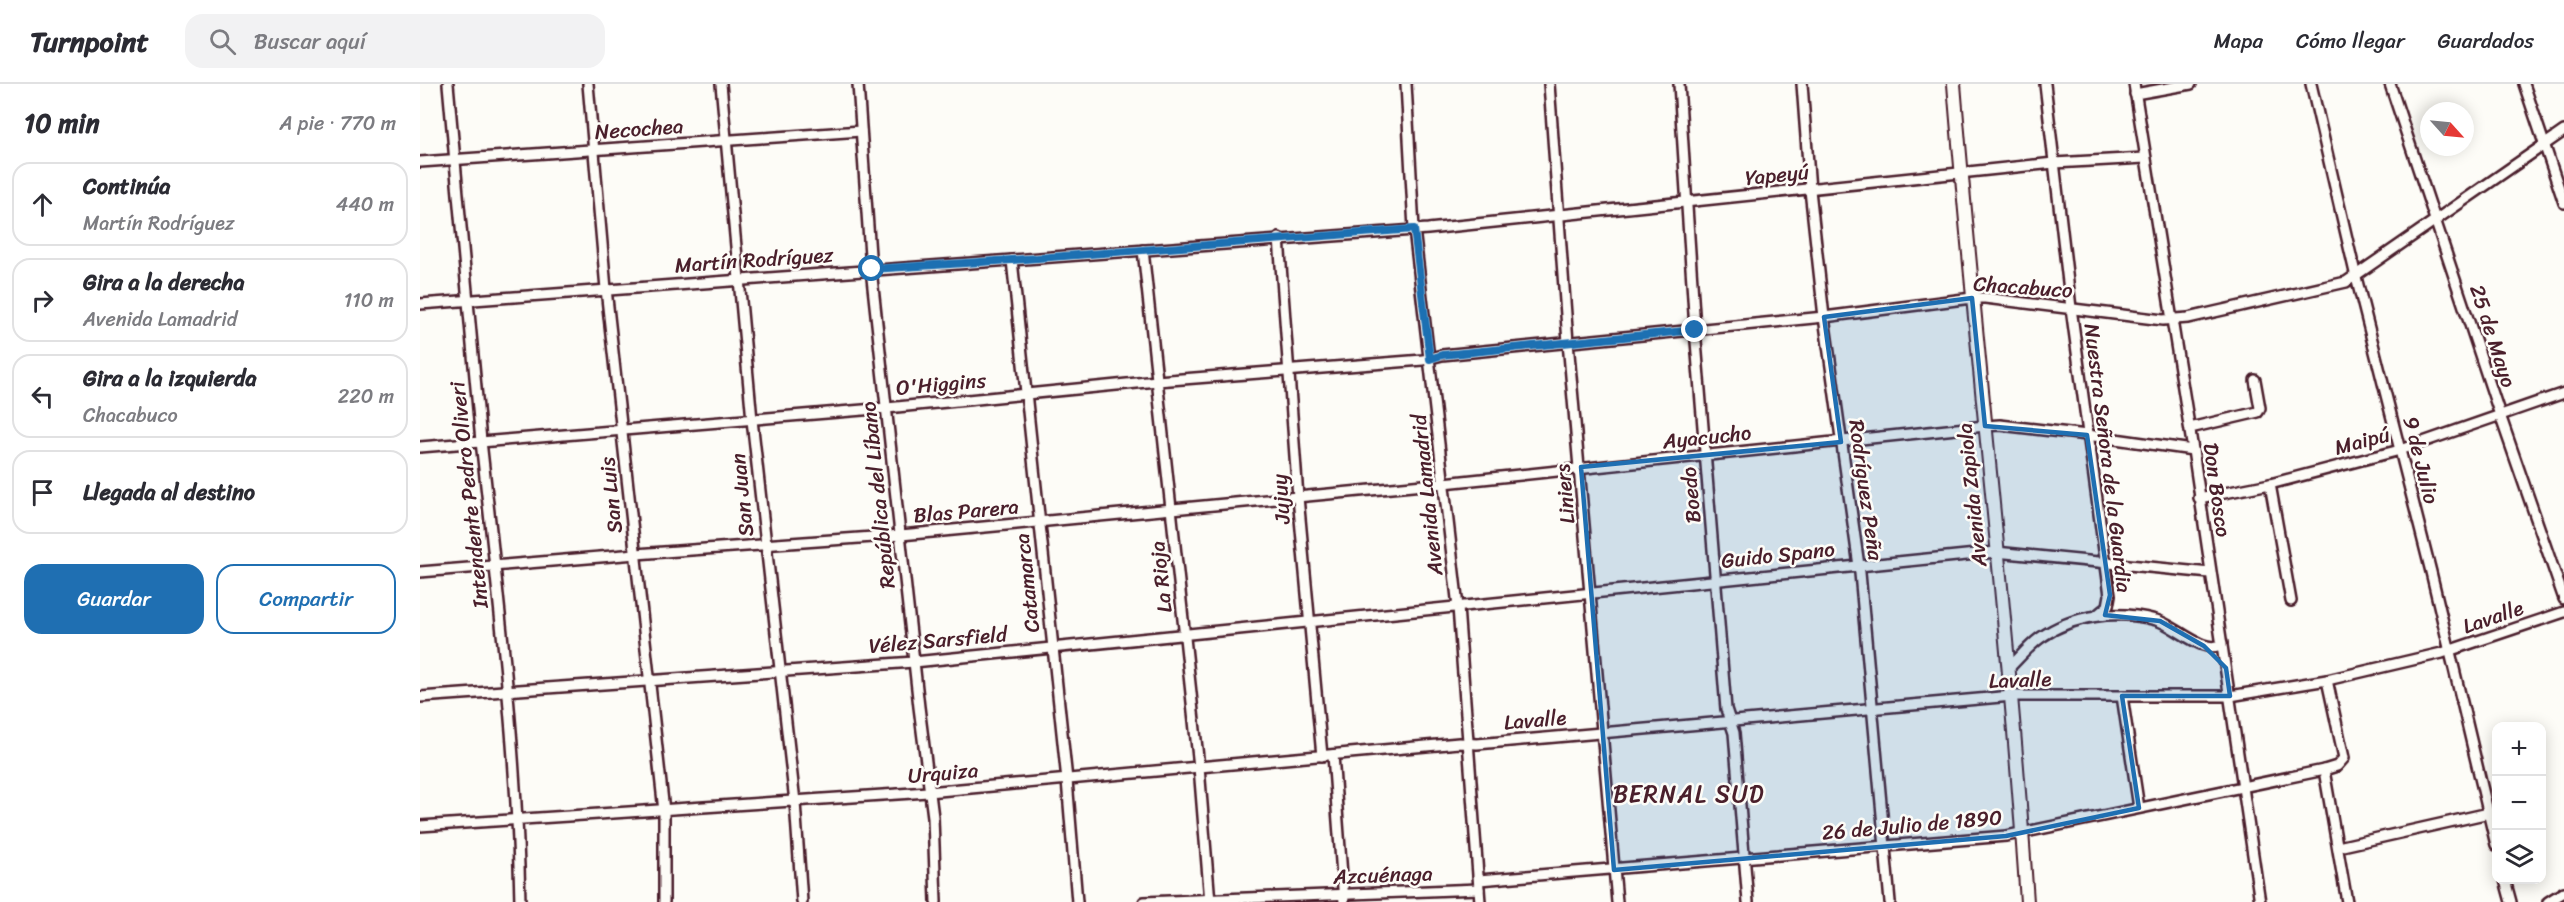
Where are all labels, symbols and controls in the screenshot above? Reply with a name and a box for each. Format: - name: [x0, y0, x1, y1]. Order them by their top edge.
- search box: [185, 14, 605, 68]
- text: Turnpoint: [30, 17, 149, 66]
- text: Buscar aquí: [254, 22, 366, 61]
- text: Mapa: [2214, 22, 2263, 60]
- text: Cómo llegar: [2296, 22, 2405, 60]
- text: Guardados: [2438, 22, 2534, 60]
- icon: search: [206, 25, 239, 58]
- text: 10 min: [24, 100, 100, 146]
- north arrow: [2420, 102, 2474, 156]
- text: A pie · 770 m: [280, 106, 396, 141]
- street label: Necochea: [593, 107, 685, 151]
- street label: Yapeyú: [1743, 153, 1812, 197]
- text: Continúa: [83, 167, 170, 206]
- text: 440 m: [336, 187, 394, 222]
- icon: ahead: [26, 188, 59, 221]
- text: Martín Rodríguez: [83, 206, 234, 241]
- street label: Martín Rodríguez: [673, 235, 836, 284]
- route start: [858, 255, 884, 281]
- text: Gira a la derecha: [83, 263, 244, 302]
- street label: Chacabuco: [1972, 265, 2074, 309]
- street label: 25 de Mayo: [2458, 279, 2528, 393]
- text: 110 m: [344, 283, 394, 318]
- icon: right: [26, 284, 59, 317]
- text: Avenida Lamadrid: [83, 302, 237, 337]
- route end: [1681, 316, 1707, 342]
- street label: Nuestra Señora de la Guardia: [2073, 321, 2143, 595]
- text: Gira a la izquierda: [83, 359, 256, 398]
- street label: O'Higgins: [894, 361, 988, 407]
- street label: Intendente Pedro Oliveri: [438, 378, 500, 611]
- text: 220 m: [338, 379, 394, 414]
- icon: left: [26, 380, 59, 413]
- text: Chacabuco: [83, 398, 178, 433]
- street label: República del Líbano: [849, 400, 907, 590]
- street label: Avenida Lamadrid: [1399, 411, 1454, 579]
- street label: 9 de Julio: [2392, 412, 2450, 508]
- street label: Ayacucho: [1660, 413, 1753, 461]
- street label: Maipú: [2330, 415, 2395, 467]
- street label: Rodríguez Peña: [1837, 417, 1895, 563]
- street label: Avenida Zapiola: [1946, 421, 1999, 570]
- street label: Don Bosco: [2192, 440, 2242, 540]
- street label: San Juan: [719, 452, 765, 538]
- street label: San Luis: [588, 454, 634, 535]
- street label: Liniers: [1543, 462, 1587, 526]
- street label: Boedo: [1670, 465, 1712, 525]
- text: Llegada al destino: [83, 473, 255, 512]
- street label: Jujuy: [1260, 473, 1302, 526]
- icon: arrive: [26, 476, 59, 509]
- street label: Blas Parera: [912, 487, 1021, 535]
- street label: Guido Spano: [1719, 530, 1837, 580]
- street label: Catamarca: [1003, 531, 1051, 635]
- street label: La Rioja: [1138, 539, 1184, 615]
- button: Guardar: [24, 564, 204, 634]
- button: Compartir: [216, 564, 396, 634]
- street label: Lavalle: [2457, 589, 2529, 645]
- street label: Vélez Sarsfield: [867, 615, 1011, 665]
- street label: Lavalle: [1988, 660, 2052, 700]
- street label: Lavalle: [1502, 698, 1568, 742]
- map controls: [2492, 722, 2546, 884]
- button: +: [2492, 722, 2546, 776]
- street label: Urquiza: [906, 751, 980, 795]
- district label: BERNAL SUD: [1613, 773, 1765, 815]
- button: −: [2492, 776, 2546, 830]
- street label: 26 de Julio de 1890: [1820, 798, 2004, 852]
- button: layers: [2492, 830, 2546, 884]
- street label: Azcuénaga: [1332, 854, 1434, 896]

